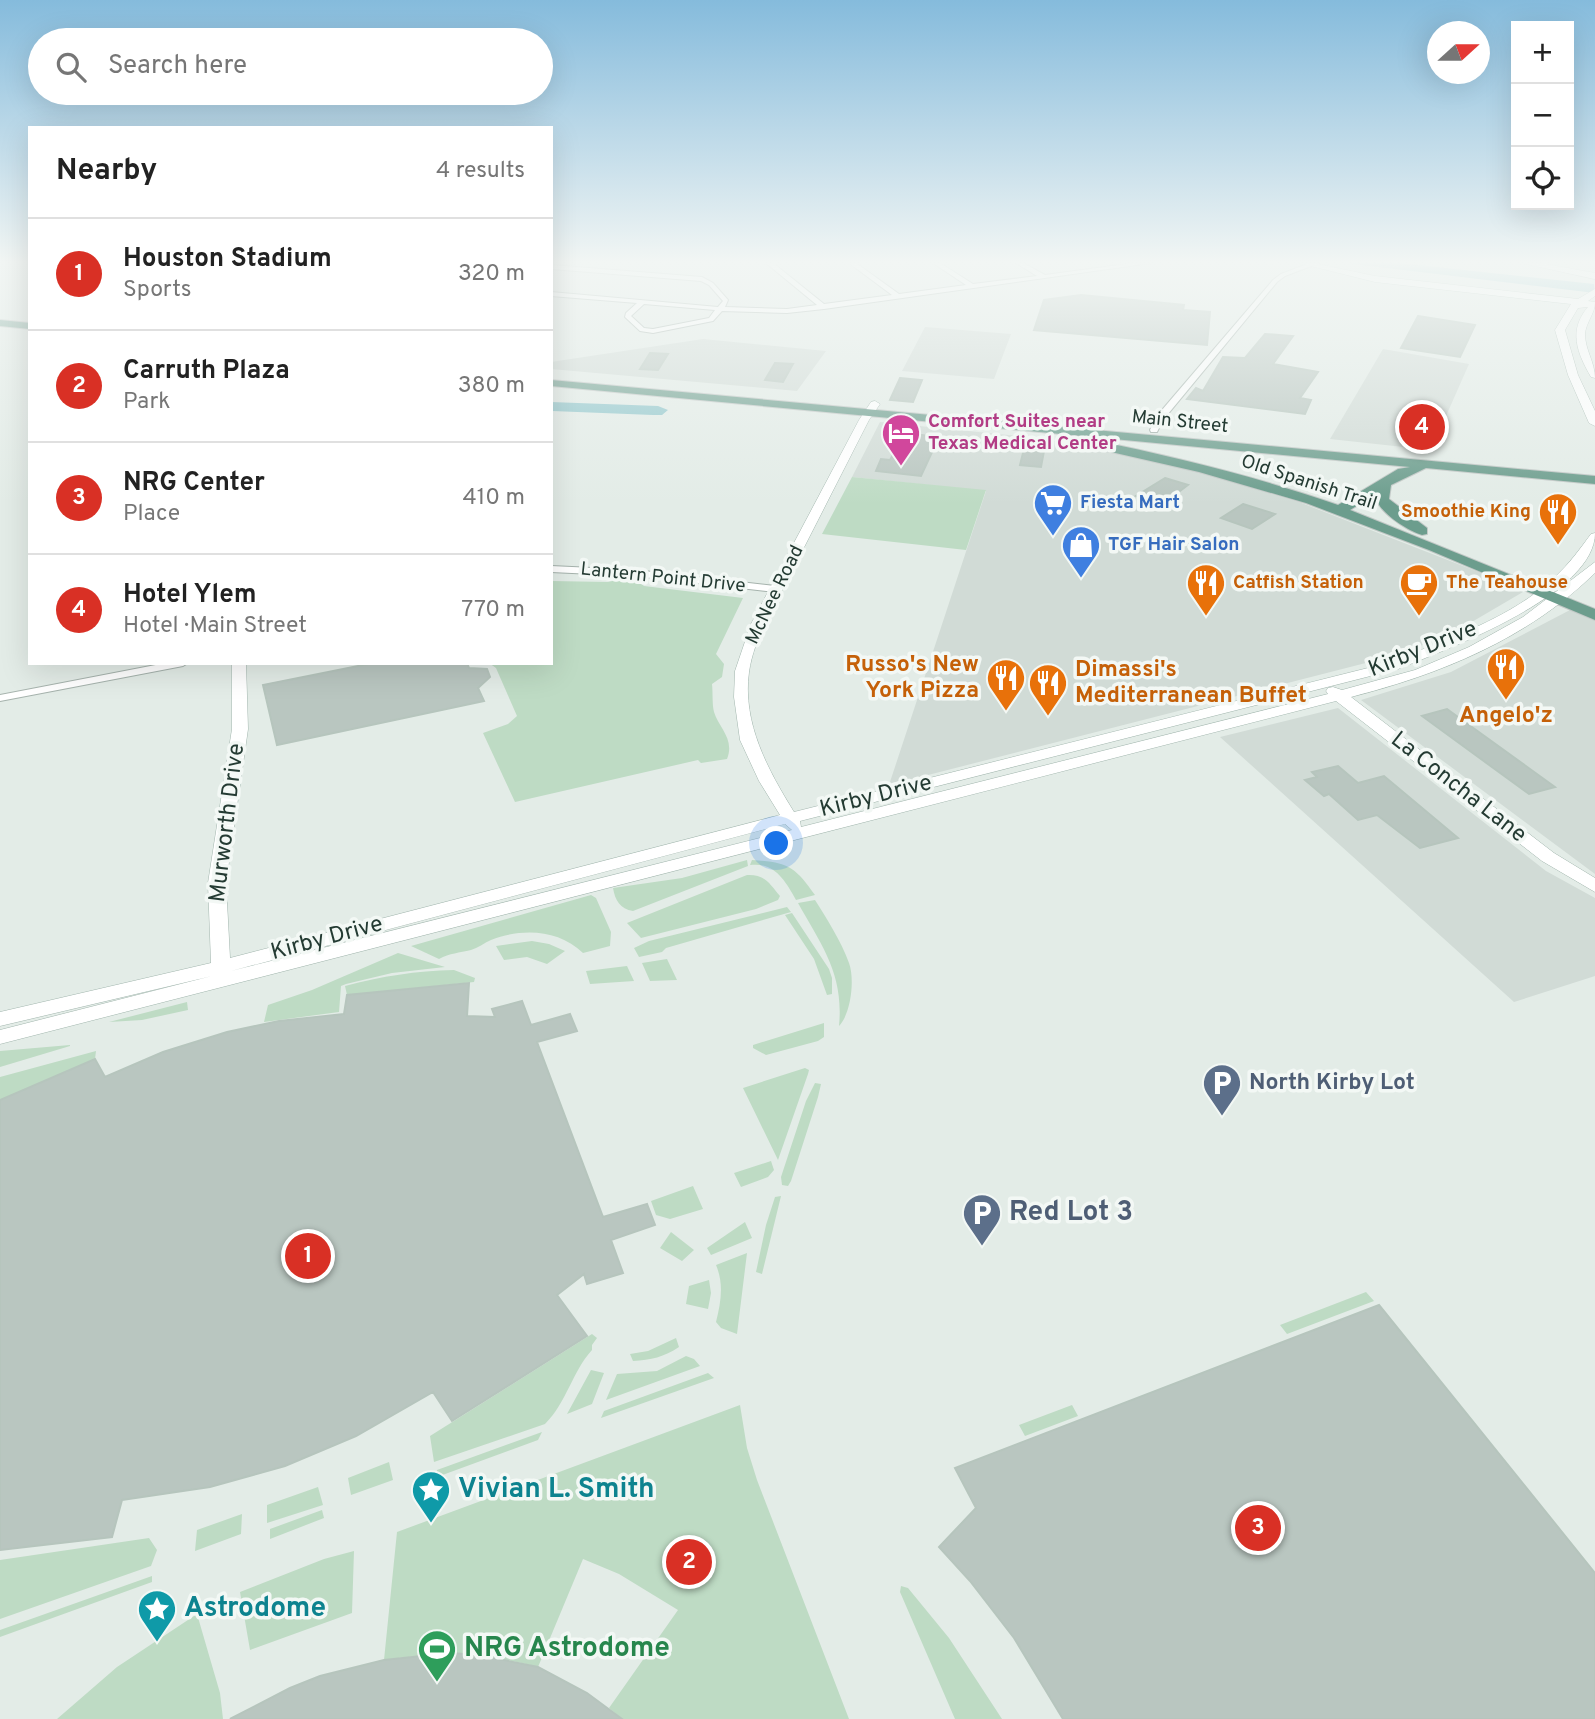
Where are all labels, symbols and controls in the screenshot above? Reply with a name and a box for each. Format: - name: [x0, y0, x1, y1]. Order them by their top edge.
- north arrow: [1427, 21, 1490, 84]
- map controls: [1511, 21, 1574, 210]
- button: +: [1511, 21, 1574, 84]
- search box: [28, 28, 553, 105]
- icon: search: [52, 48, 90, 86]
- text: Search here: [108, 50, 247, 83]
- button: −: [1511, 84, 1574, 147]
- button: locate: [1511, 147, 1574, 210]
- text: Nearby: [56, 153, 157, 190]
- text: 4 results: [436, 157, 525, 186]
- text: Houston Stadium: [123, 243, 332, 276]
- text: 1: [74, 260, 84, 289]
- text: 320 m: [458, 260, 525, 289]
- text: Sports: [123, 276, 191, 305]
- text: Carruth Plaza: [123, 355, 290, 388]
- text: 2: [72, 372, 86, 401]
- text: 380 m: [458, 372, 525, 401]
- text: Park: [123, 388, 170, 417]
- pin: 4: [1399, 401, 1445, 453]
- street label: Main Street: [1131, 405, 1229, 439]
- place label: Comfort Suites near Texas Medical Center: [928, 410, 1117, 456]
- hotel icon: Comfort Suites near Texas Medical Center: [880, 412, 922, 467]
- street label: Old Spanish Trail: [1238, 450, 1380, 516]
- text: NRG Center: [123, 467, 265, 500]
- supermarket icon: Fiesta Mart: [1032, 482, 1074, 537]
- text: 3: [72, 484, 86, 513]
- text: 410 m: [462, 484, 525, 513]
- place label: Fiesta Mart: [1080, 491, 1180, 515]
- restaurant icon: Smoothie King: [1537, 491, 1579, 546]
- text: Place: [123, 500, 180, 529]
- place label: Smoothie King: [1401, 500, 1531, 524]
- shop icon: TGF Hair Salon: [1060, 524, 1102, 579]
- place label: TGF Hair Salon: [1108, 533, 1240, 557]
- street label: McNee Road: [741, 541, 809, 649]
- street label: Lantern Point Drive: [579, 557, 747, 599]
- restaurant icon: Catfish Station: [1185, 562, 1227, 617]
- cafe icon: The Teahouse: [1398, 562, 1440, 617]
- place label: Catfish Station: [1233, 571, 1364, 595]
- place label: The Teahouse: [1446, 571, 1568, 595]
- text: Hotel Ylem: [123, 579, 257, 612]
- text: 4: [72, 596, 86, 625]
- text: 770 m: [461, 596, 525, 625]
- text: Hotel · Main Street: [123, 612, 307, 641]
- street label: Kirby Drive: [1364, 615, 1482, 685]
- restaurant icon: Angelo'z: [1485, 646, 1527, 701]
- place label: Russo's New York Pizza: [845, 651, 979, 706]
- place label: Dimassi's Mediterranean Buffet: [1075, 656, 1307, 711]
- restaurant icon: Russo's New York Pizza: [985, 657, 1027, 712]
- restaurant icon: Dimassi's Mediterranean Buffet: [1027, 662, 1069, 717]
- place label: Angelo'z: [1459, 702, 1553, 731]
- street label: La Concha Lane: [1384, 726, 1532, 850]
- street label: Murworth Drive: [204, 742, 252, 904]
- street label: Kirby Drive: [817, 769, 935, 825]
- your location: [759, 826, 793, 860]
- street label: Kirby Drive: [268, 910, 386, 968]
- parking icon: North Kirby Lot: [1201, 1062, 1243, 1117]
- place label: North Kirby Lot: [1249, 1069, 1415, 1098]
- parking icon: Red Lot 3: [961, 1192, 1003, 1247]
- place label: Red Lot 3: [1009, 1195, 1133, 1231]
- pin: 1: [285, 1230, 331, 1282]
- place icon: Vivian L. Smith: [410, 1469, 452, 1524]
- place label: Vivian L. Smith: [458, 1472, 654, 1508]
- pin: 3: [1235, 1502, 1281, 1554]
- pin: 2: [666, 1536, 712, 1588]
- place icon: Astrodome: [136, 1588, 178, 1643]
- place label: Astrodome: [184, 1591, 326, 1627]
- sports icon: NRG Astrodome: [416, 1628, 458, 1683]
- place label: NRG Astrodome: [464, 1631, 670, 1667]

